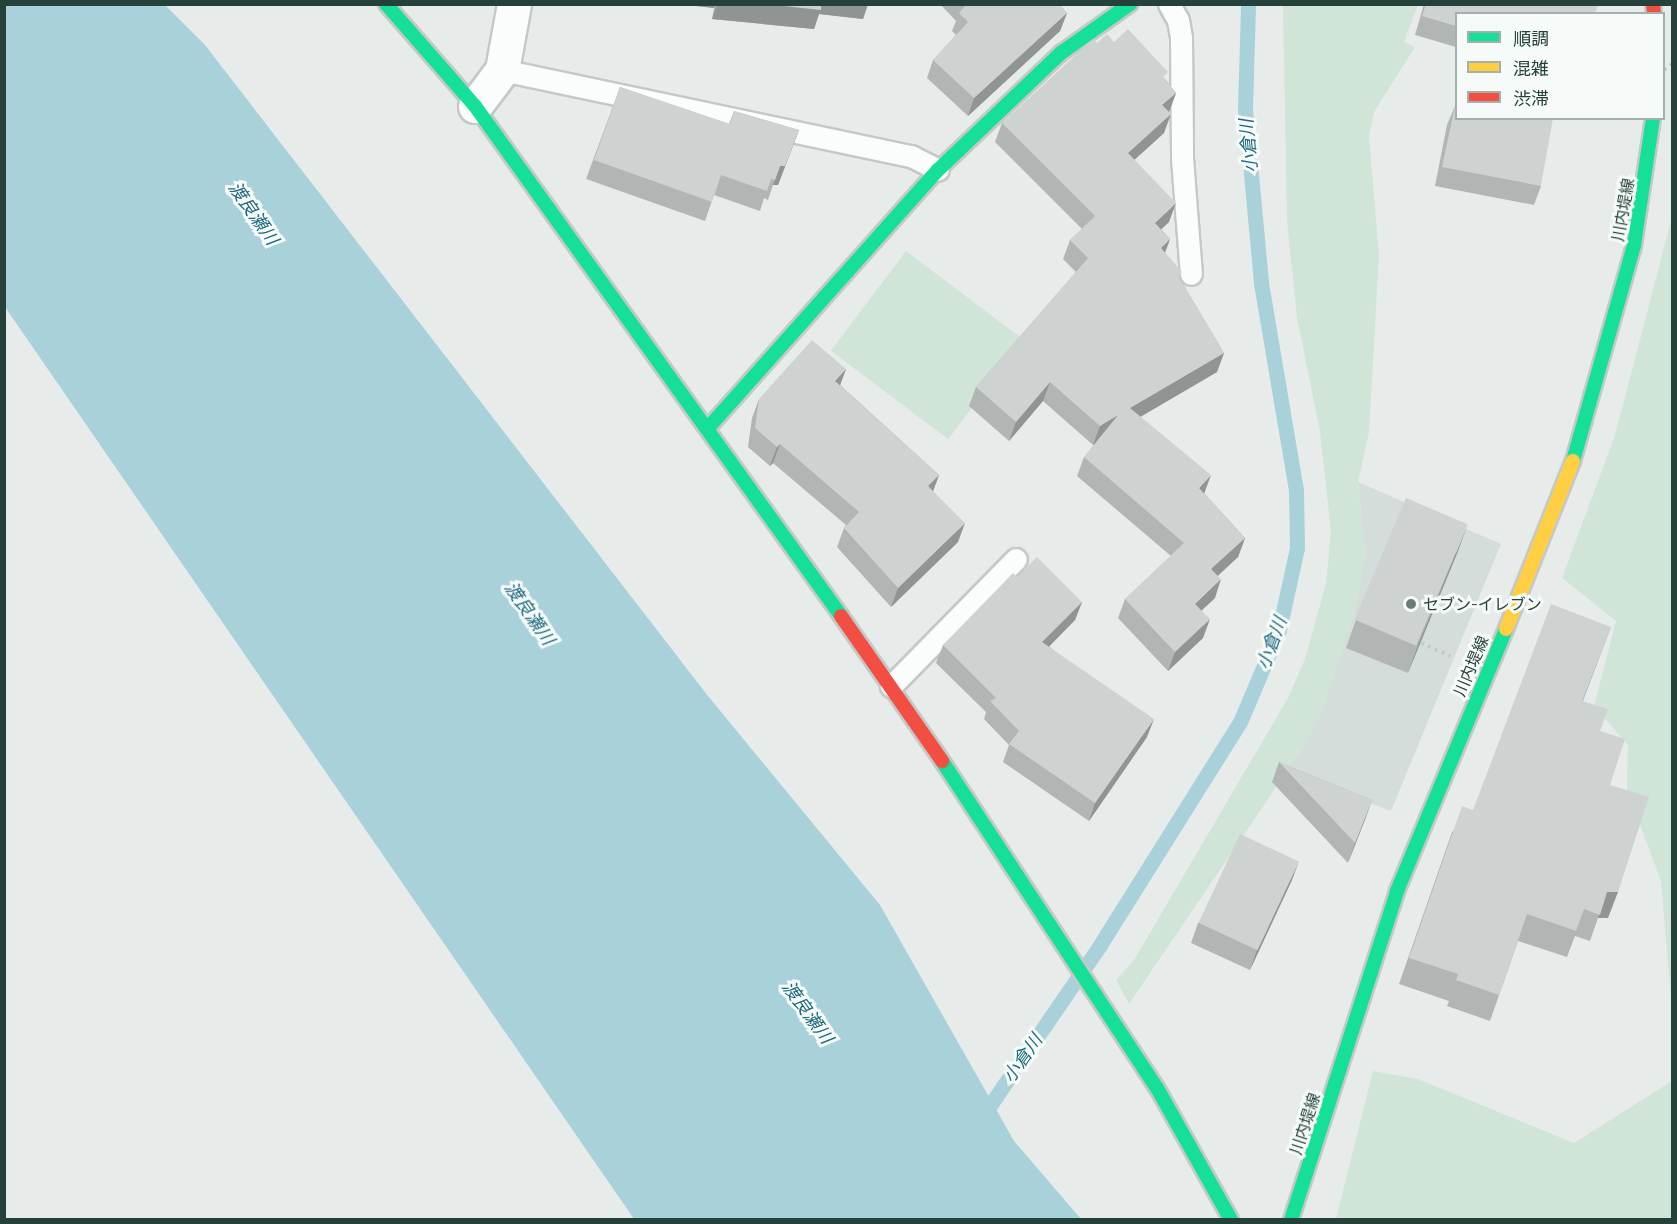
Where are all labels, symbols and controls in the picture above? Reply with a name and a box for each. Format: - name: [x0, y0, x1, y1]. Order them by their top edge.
- legend: [1455, 12, 1665, 120]
- text: 順調: [1513, 26, 1549, 50]
- text: 混雑: [1513, 56, 1549, 80]
- text: 渋滞: [1513, 86, 1549, 110]
- water label: 小倉川: [1235, 118, 1261, 174]
- water label: 渡良瀬川: [225, 177, 283, 249]
- street label: 川内堤線: [1608, 177, 1638, 243]
- water label: 渡良瀬川: [501, 577, 559, 649]
- place label: セブン-イレブン: [1423, 594, 1542, 614]
- marker: セブン-イレブン: [1404, 597, 1418, 611]
- water label: 小倉川: [1252, 614, 1290, 672]
- street label: 川内堤線: [1450, 633, 1492, 699]
- water label: 渡良瀬川: [778, 977, 838, 1047]
- water label: 小倉川: [998, 1030, 1046, 1086]
- street label: 川内堤線: [1286, 1091, 1324, 1157]

